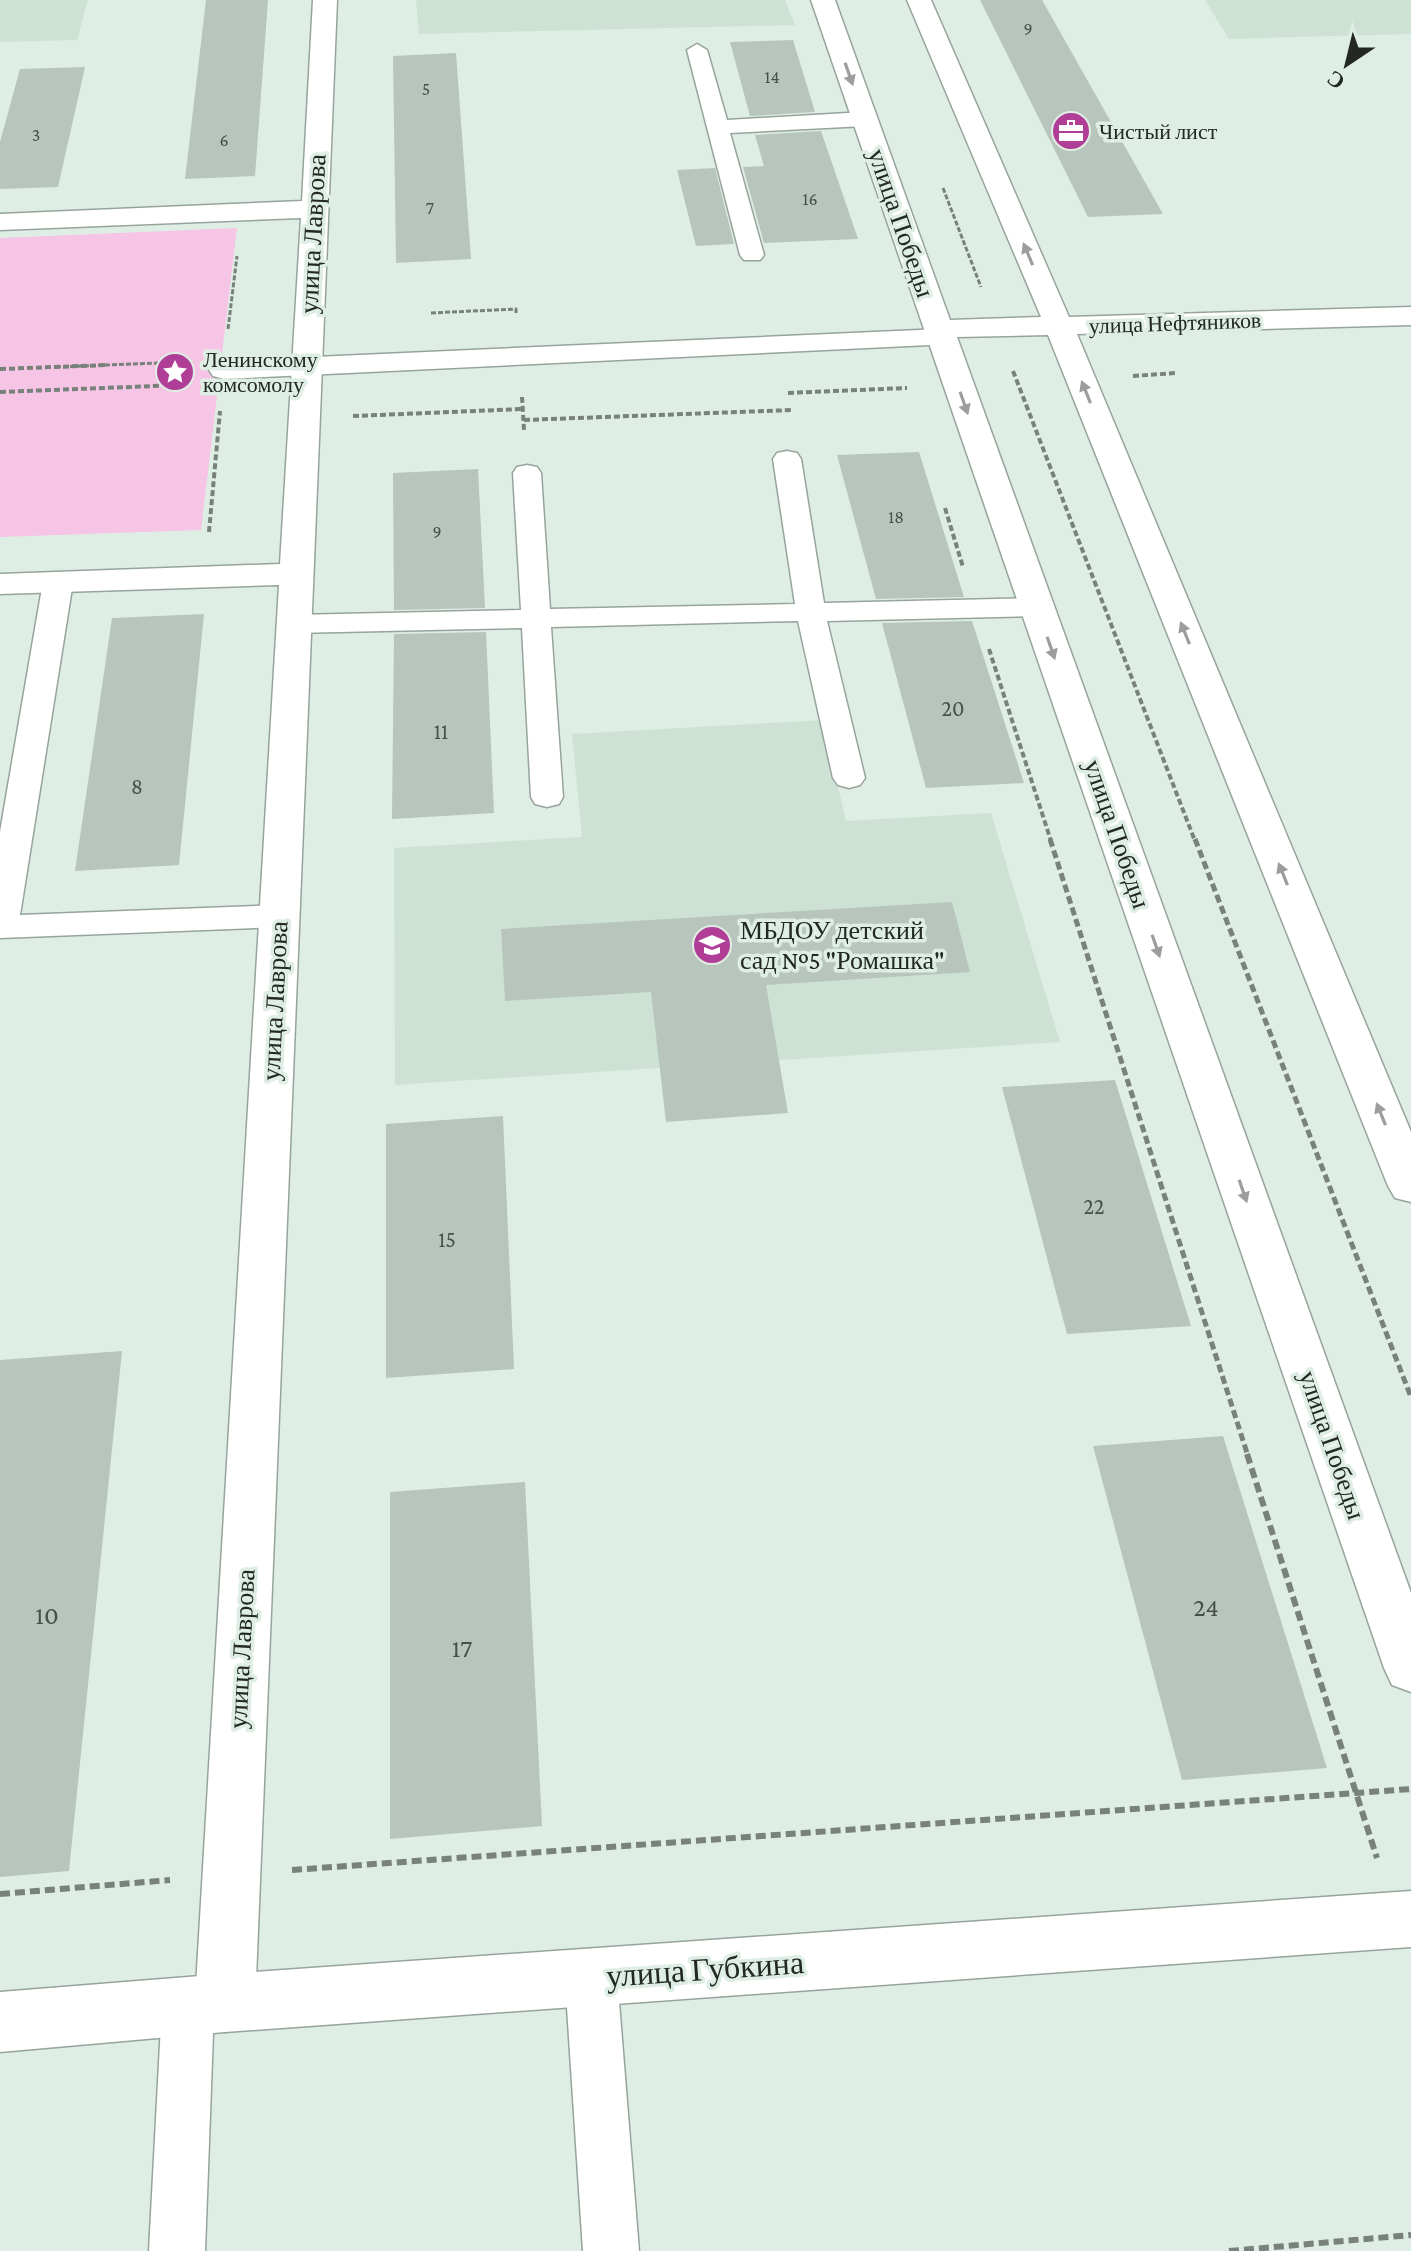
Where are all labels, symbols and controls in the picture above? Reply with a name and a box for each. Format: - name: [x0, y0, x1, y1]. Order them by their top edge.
- house number: 9: [1023, 19, 1033, 39]
- north arrow: [1307, 24, 1387, 104]
- one-way arrow: [843, 62, 855, 86]
- text: С: [1322, 65, 1349, 95]
- house number: 14: [764, 67, 780, 87]
- house number: 5: [422, 79, 430, 99]
- office icon: Чистый лист: [1050, 110, 1092, 152]
- place label: Чистый лист: [1099, 119, 1218, 144]
- house number: 3: [32, 125, 40, 145]
- house number: 6: [219, 130, 229, 150]
- street label: улица Победы: [862, 145, 940, 301]
- street label: улица Лаврова: [294, 153, 332, 315]
- house number: 16: [802, 189, 818, 209]
- house number: 7: [426, 198, 434, 218]
- one-way arrow: [1022, 242, 1035, 266]
- street label: улица Нефтяников: [1088, 307, 1262, 339]
- place label: Ленинскому комсомолу: [203, 347, 318, 397]
- place icon: Ленинскому комсомолу: [154, 351, 196, 393]
- one-way arrow: [1079, 380, 1092, 404]
- one-way arrow: [959, 391, 971, 415]
- house number: 18: [888, 507, 904, 527]
- house number: 9: [432, 522, 442, 542]
- one-way arrow: [1178, 621, 1191, 645]
- one-way arrow: [1045, 636, 1058, 660]
- house number: 20: [942, 696, 964, 721]
- house number: 11: [434, 719, 448, 744]
- street label: улица Победы: [1078, 756, 1156, 912]
- house number: 8: [131, 774, 143, 799]
- one-way arrow: [1276, 862, 1289, 886]
- place label: МБДОУ детский сад №5 "Ромашка": [740, 916, 945, 975]
- street label: улица Лаврова: [256, 920, 294, 1082]
- school or university icon: МБДОУ детский сад №5 "Ромашка": [691, 924, 733, 966]
- one-way arrow: [1150, 934, 1163, 958]
- one-way arrow: [1375, 1102, 1388, 1126]
- one-way arrow: [1237, 1179, 1249, 1203]
- house number: 22: [1084, 1194, 1104, 1219]
- house number: 15: [438, 1227, 456, 1252]
- street label: улица Победы: [1293, 1367, 1371, 1523]
- street label: улица Лаврова: [223, 1568, 261, 1730]
- house number: 24: [1193, 1593, 1219, 1622]
- house number: 10: [35, 1601, 59, 1630]
- house number: 17: [452, 1634, 472, 1663]
- street label: улица Губкина: [605, 1944, 805, 1994]

